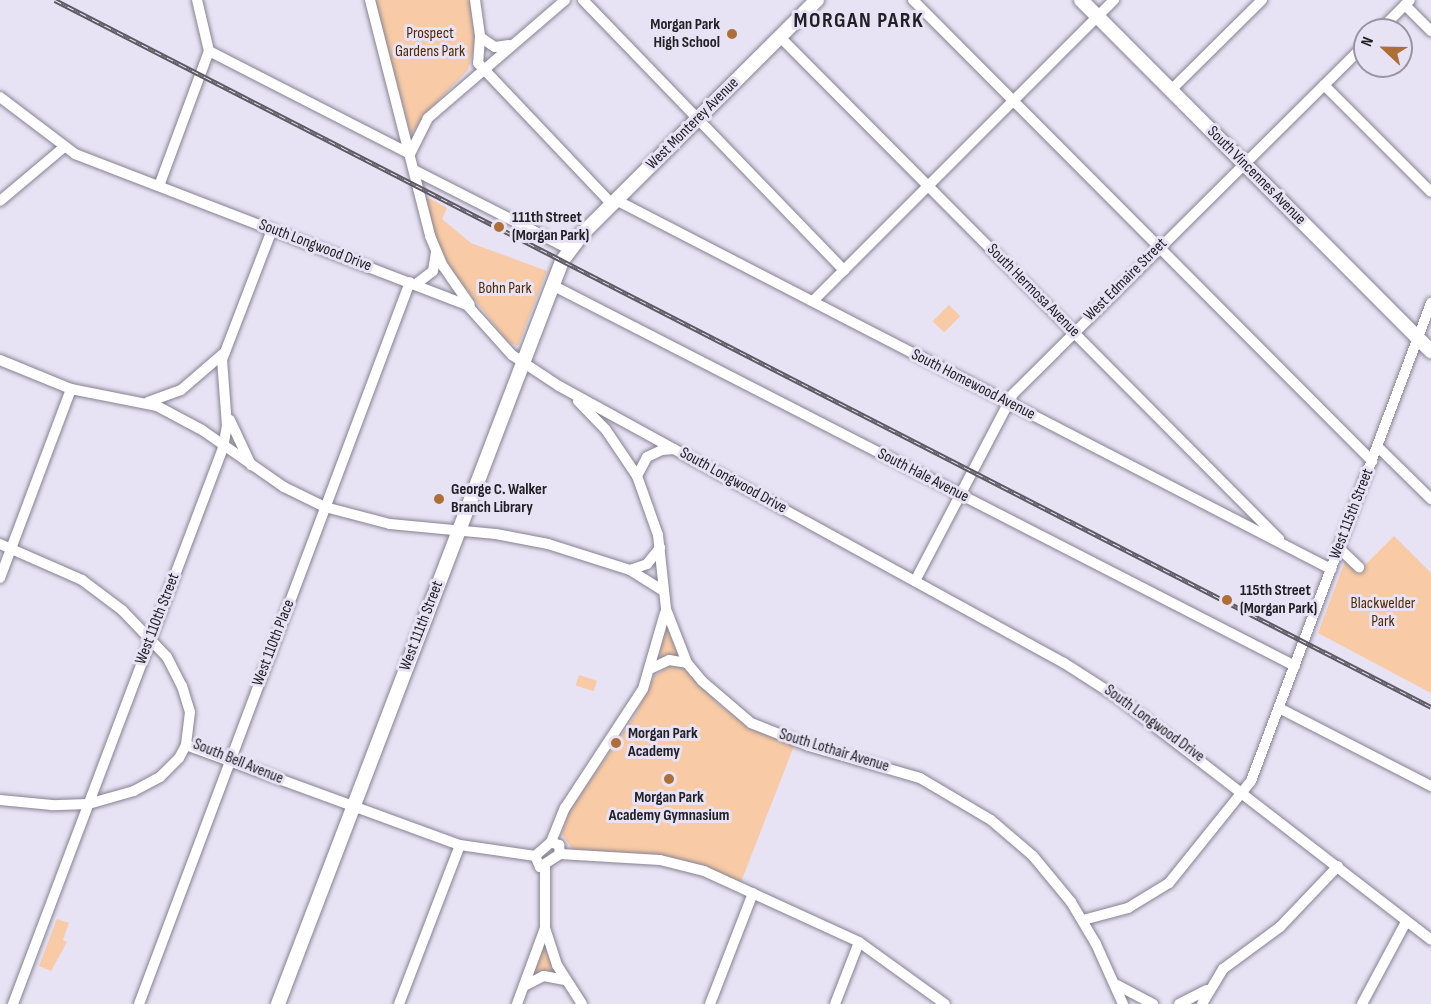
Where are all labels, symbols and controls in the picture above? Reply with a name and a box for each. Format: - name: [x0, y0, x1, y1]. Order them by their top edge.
- district label: MORGAN PARK: [794, 8, 924, 34]
- place label: Morgan Park High School: [650, 15, 720, 53]
- north arrow: [1353, 18, 1413, 78]
- park label: Prospect Gardens Park: [395, 24, 465, 62]
- marker: Morgan Park High School: [725, 27, 739, 41]
- text: N: [1357, 34, 1378, 49]
- street label: West Monterey Avenue: [643, 74, 743, 174]
- street label: South Vincennes Avenue: [1203, 123, 1309, 229]
- place label: 111th Street (Morgan Park): [512, 208, 589, 246]
- street label: South Longwood Drive: [256, 216, 374, 276]
- marker: 111th Street (Morgan Park): [490, 218, 508, 236]
- street label: West Edmaire Street: [1081, 235, 1171, 325]
- street label: South Hermosa Avenue: [982, 240, 1084, 342]
- park label: Bohn Park: [478, 279, 532, 299]
- street label: South Homewood Avenue: [908, 345, 1038, 425]
- street label: South Longwood Drive: [676, 444, 790, 518]
- street label: South Hale Avenue: [874, 445, 972, 507]
- street label: West 115th Street: [1326, 466, 1378, 562]
- place label: George C. Walker Branch Library: [451, 480, 547, 518]
- marker: George C. Walker Branch Library: [432, 492, 446, 506]
- street label: West 110th Street: [132, 571, 184, 667]
- street label: West 111th Street: [396, 578, 448, 674]
- place label: 115th Street (Morgan Park): [1240, 581, 1317, 619]
- marker: 115th Street (Morgan Park): [1218, 591, 1236, 609]
- park label: Blackwelder Park: [1351, 594, 1415, 632]
- street label: West 110th Place: [249, 597, 299, 689]
- street label: South Longwood Drive: [1100, 681, 1208, 767]
- place label: Morgan Park Academy: [628, 724, 698, 762]
- street label: South Lothair Avenue: [777, 725, 891, 777]
- street label: South Bell Avenue: [190, 735, 286, 789]
- marker: Morgan Park Academy: [609, 736, 623, 750]
- marker: Morgan Park Academy Gymnasium: [662, 772, 676, 786]
- place label: Morgan Park Academy Gymnasium: [609, 788, 729, 826]

